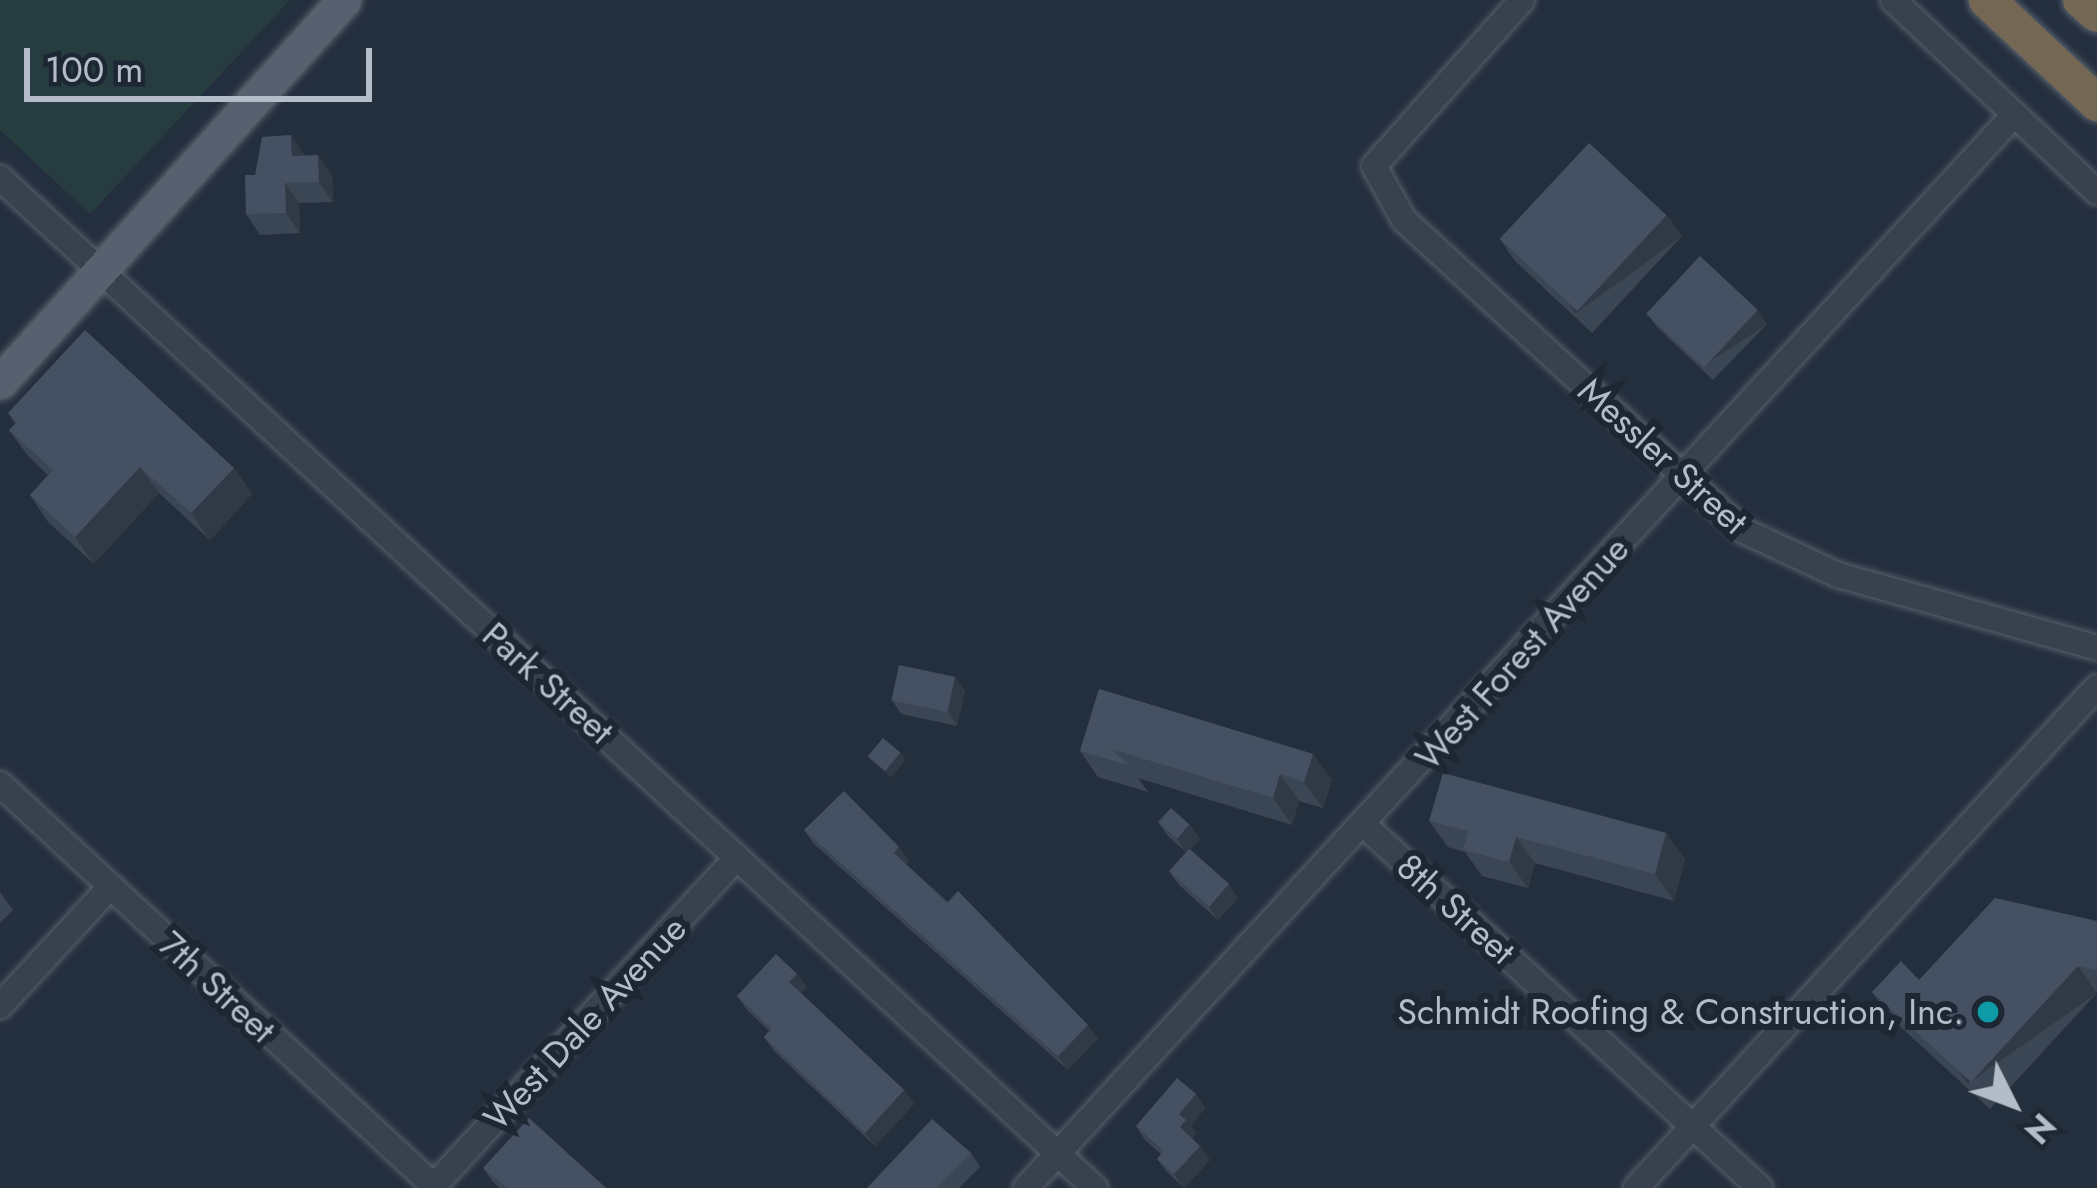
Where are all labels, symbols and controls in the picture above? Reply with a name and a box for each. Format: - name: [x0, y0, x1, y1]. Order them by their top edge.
- scale bar: [30, 24, 378, 98]
- text: 100 m: [45, 43, 143, 95]
- street label: Messler Street: [1570, 369, 1756, 543]
- street label: West Forest Avenue: [1406, 528, 1638, 778]
- street label: Park Street: [474, 613, 622, 753]
- street label: 8th Street: [1388, 845, 1524, 973]
- street label: West Dale Avenue: [475, 907, 695, 1139]
- street label: 7th Street: [150, 922, 284, 1052]
- place label: Schmidt Roofing & Construction, Inc.: [1397, 990, 1964, 1034]
- marker: Schmidt Roofing & Construction, Inc.: [1975, 999, 2001, 1025]
- north arrow: [1953, 1044, 2073, 1164]
- text: N: [2014, 1103, 2066, 1154]

